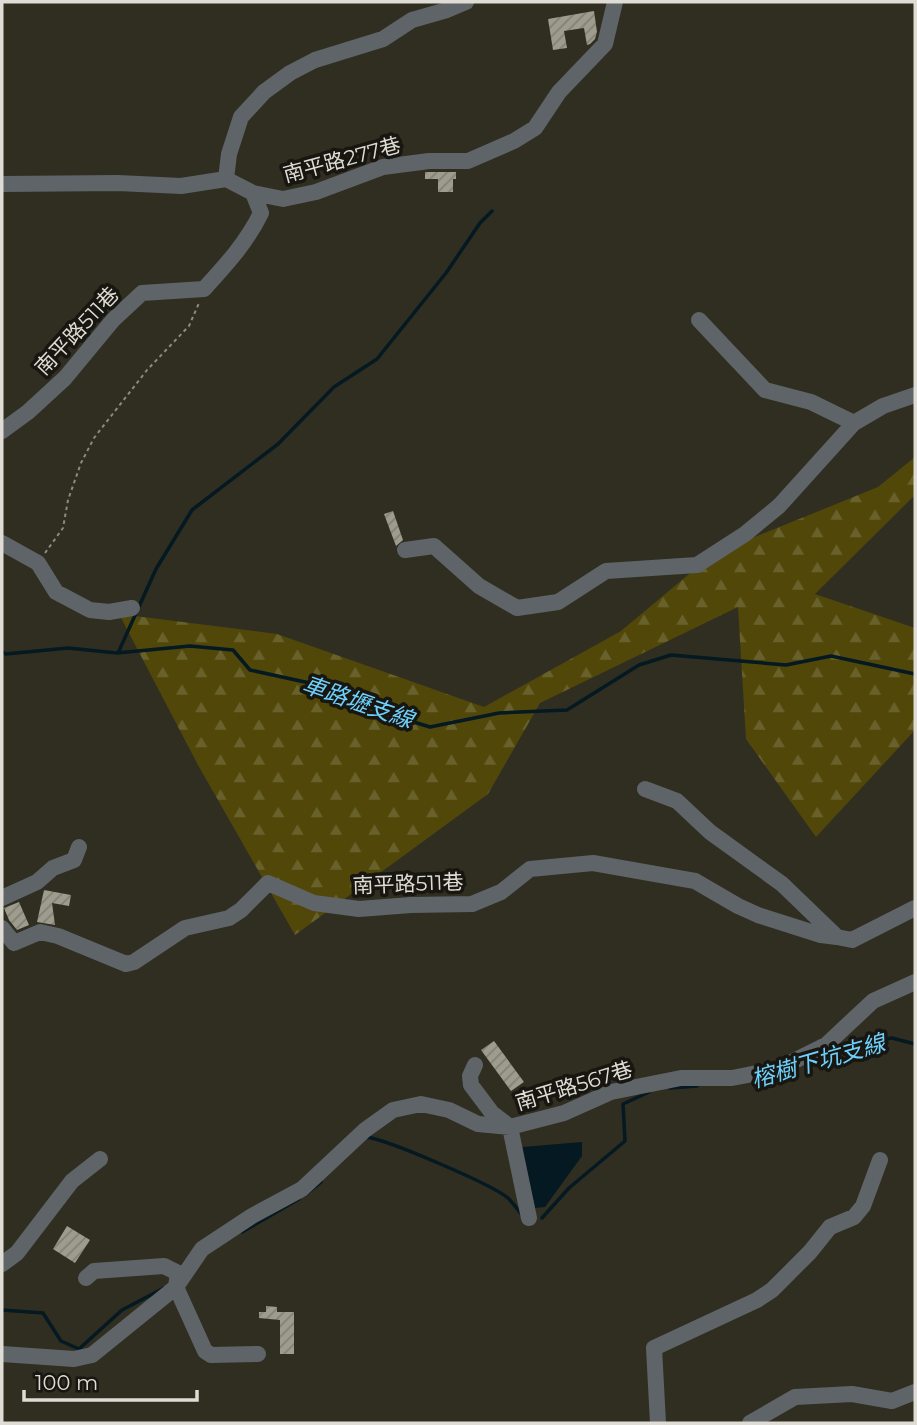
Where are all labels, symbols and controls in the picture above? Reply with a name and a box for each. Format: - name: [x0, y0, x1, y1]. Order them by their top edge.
- street label: 南平路277巷: [280, 132, 403, 187]
- street label: 南平路511巷: [30, 282, 124, 380]
- water label: 車路壢支線: [299, 670, 420, 735]
- street label: 南平路511巷: [352, 869, 464, 898]
- water label: 榕樹下坑支線: [748, 1028, 891, 1093]
- street label: 南平路567巷: [512, 1056, 635, 1115]
- scale bar: [24, 1358, 198, 1402]
- text: 100 m: [35, 1370, 98, 1395]

